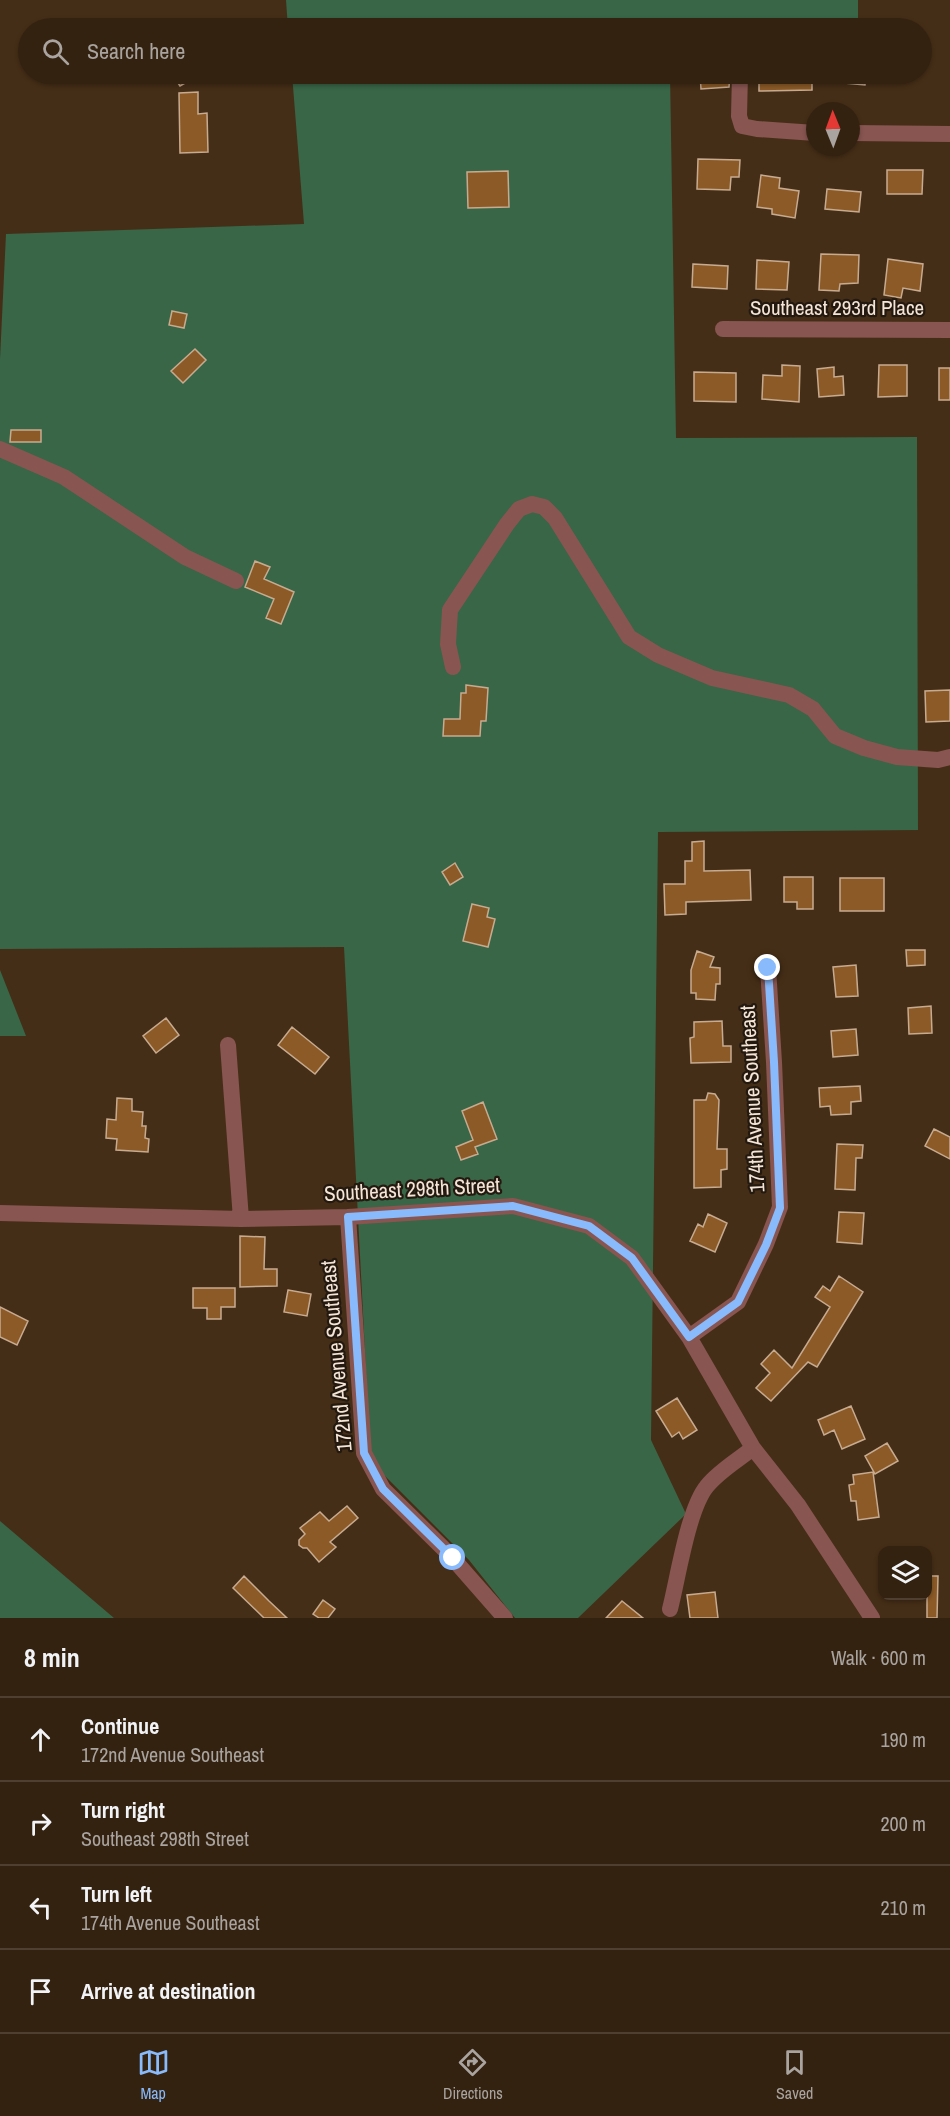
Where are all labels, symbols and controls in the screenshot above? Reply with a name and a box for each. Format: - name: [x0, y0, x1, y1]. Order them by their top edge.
- search box: [18, 18, 932, 84]
- icon: search: [39, 35, 72, 68]
- text: Search here: [87, 36, 185, 66]
- north arrow: [806, 102, 860, 156]
- street label: Southeast 293rd Place: [750, 293, 924, 322]
- route end: [754, 954, 780, 980]
- street label: 174th Avenue Southeast: [733, 1004, 771, 1193]
- street label: Southeast 298th Street: [323, 1170, 501, 1208]
- street label: 172nd Avenue Southeast: [313, 1259, 359, 1453]
- route start: [439, 1544, 465, 1570]
- map controls: [878, 1546, 932, 1600]
- button: layers: [878, 1546, 932, 1600]
- text: 8 min: [24, 1640, 80, 1675]
- text: Walk · 600 m: [831, 1644, 926, 1671]
- text: Continue: [81, 1711, 159, 1741]
- icon: ahead: [24, 1723, 57, 1756]
- text: 190 m: [880, 1726, 926, 1753]
- text: 172nd Avenue Southeast: [81, 1741, 264, 1768]
- text: Turn right: [81, 1795, 165, 1825]
- icon: right: [24, 1807, 57, 1840]
- text: 200 m: [880, 1810, 926, 1837]
- text: Southeast 298th Street: [81, 1825, 249, 1852]
- text: Turn left: [81, 1879, 152, 1909]
- icon: left: [24, 1891, 57, 1924]
- text: 210 m: [880, 1894, 926, 1921]
- text: 174th Avenue Southeast: [81, 1909, 259, 1936]
- icon: arrive: [24, 1975, 57, 2008]
- text: Arrive at destination: [81, 1976, 255, 2006]
- tab: Map: [137, 2046, 170, 2104]
- tab: Directions: [443, 2046, 503, 2104]
- tab: Saved: [776, 2046, 813, 2104]

